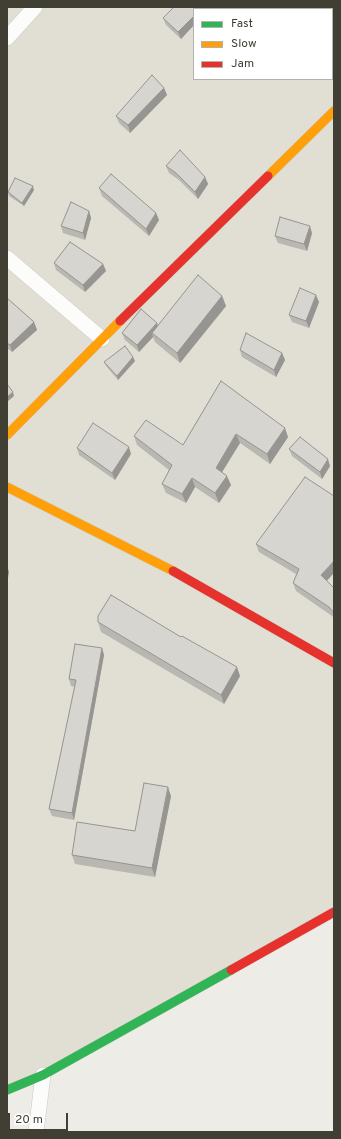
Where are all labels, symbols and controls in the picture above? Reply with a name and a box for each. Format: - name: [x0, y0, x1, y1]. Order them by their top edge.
- legend: [193, 8, 333, 80]
- text: Fast: [231, 16, 253, 32]
- text: Slow: [231, 36, 257, 52]
- text: Jam: [231, 56, 254, 72]
- scale bar: [10, 1105, 70, 1131]
- text: 20 m: [15, 1112, 43, 1128]

